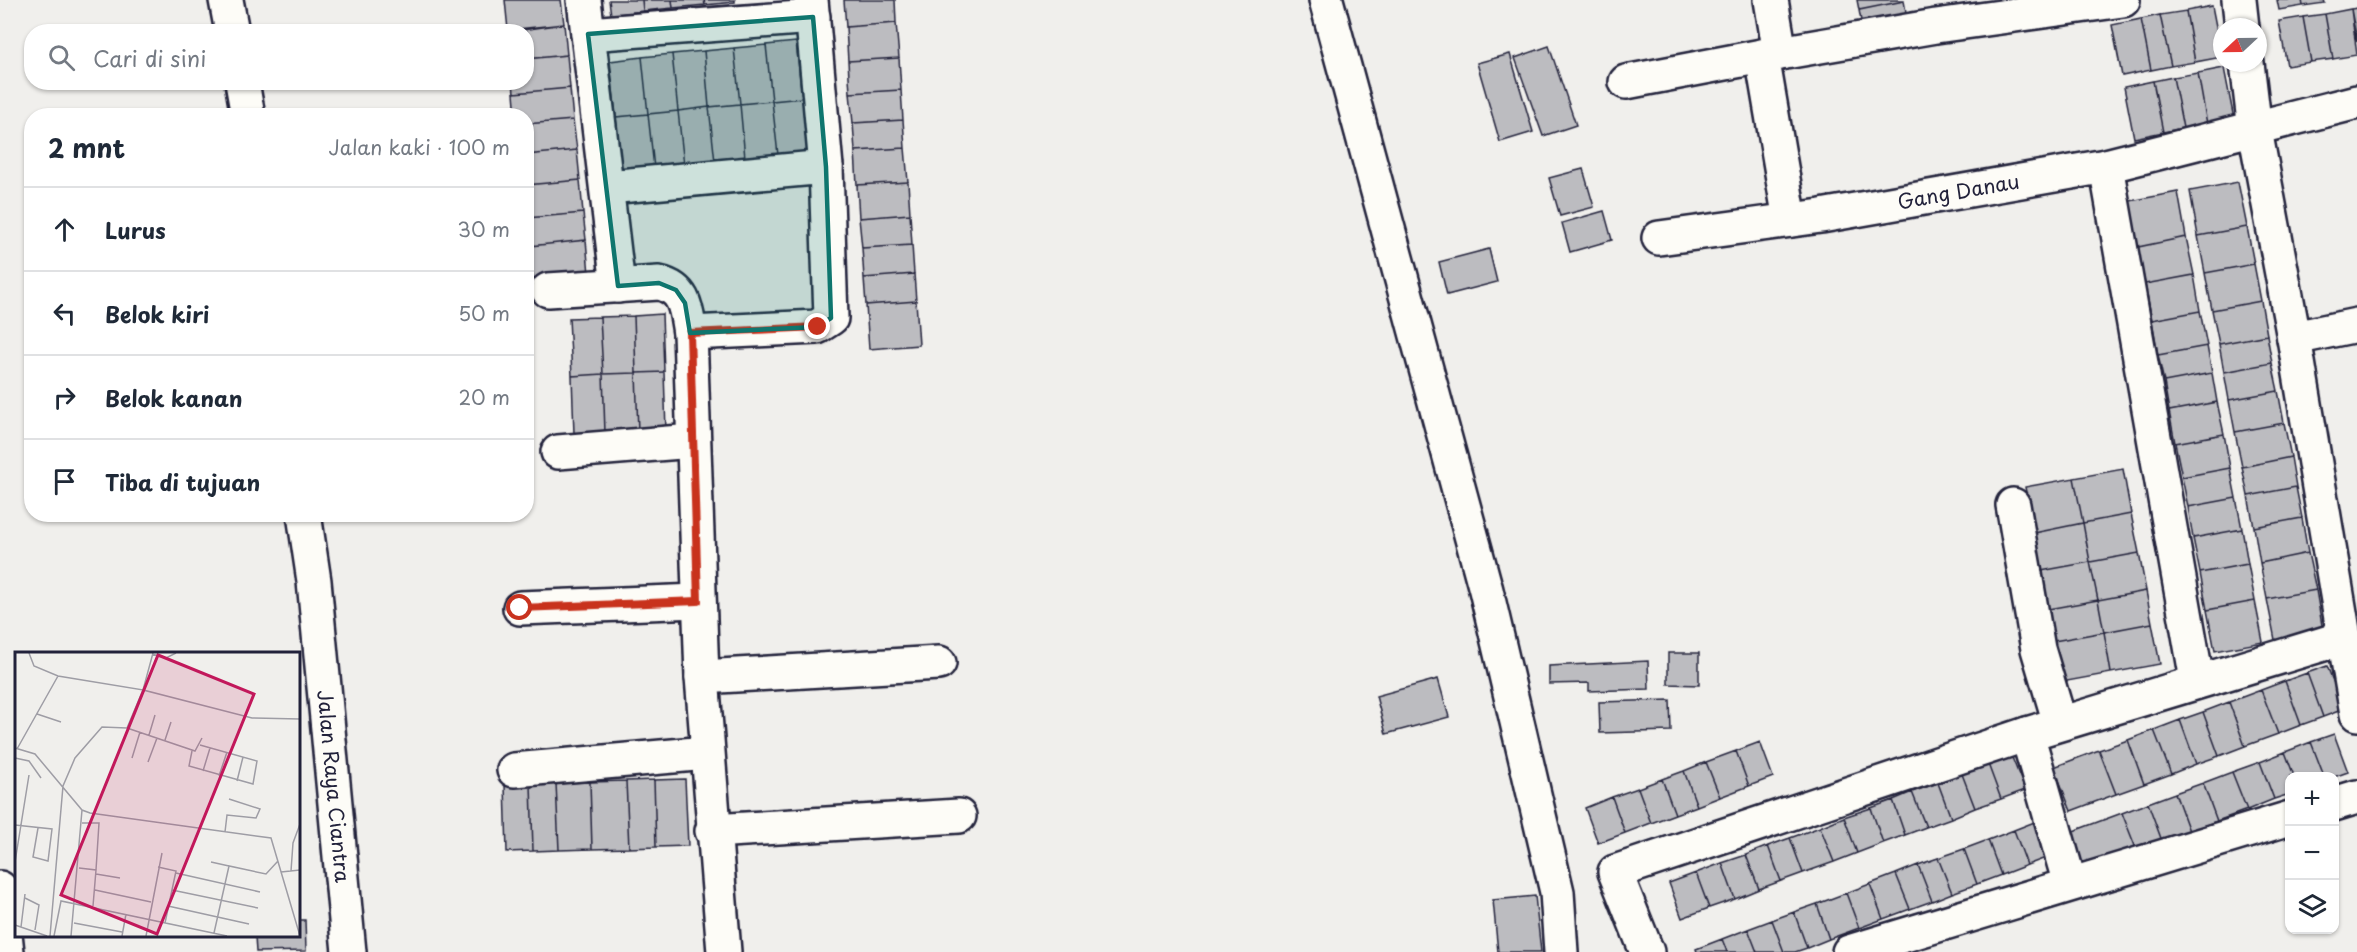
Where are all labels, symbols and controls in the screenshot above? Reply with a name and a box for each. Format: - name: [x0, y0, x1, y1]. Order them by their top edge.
- north arrow: [2213, 18, 2267, 72]
- search box: [24, 24, 534, 90]
- icon: search: [45, 41, 78, 74]
- text: Cari di sini: [93, 41, 206, 74]
- text: 2 mnt: [48, 128, 125, 167]
- text: Jalan kaki · 100 m: [328, 132, 510, 162]
- street label: Gang Danau: [1895, 165, 2022, 216]
- icon: ahead: [48, 213, 81, 246]
- text: Lurus: [105, 213, 166, 246]
- text: 30 m: [457, 214, 510, 244]
- icon: left: [48, 297, 81, 330]
- text: Belok kiri: [105, 297, 209, 330]
- text: 50 m: [458, 298, 510, 328]
- route end: [804, 313, 830, 339]
- icon: right: [48, 381, 81, 414]
- text: Belok kanan: [105, 381, 242, 414]
- text: 20 m: [458, 382, 510, 412]
- icon: arrive: [48, 465, 81, 498]
- text: Tiba di tujuan: [105, 465, 260, 498]
- route start: [506, 594, 532, 620]
- inset map: [15, 652, 300, 937]
- street label: Jalan Raya Ciantra: [310, 689, 358, 885]
- map controls: [2285, 772, 2339, 934]
- button: +: [2285, 772, 2339, 826]
- button: −: [2285, 826, 2339, 880]
- button: layers: [2285, 880, 2339, 934]

